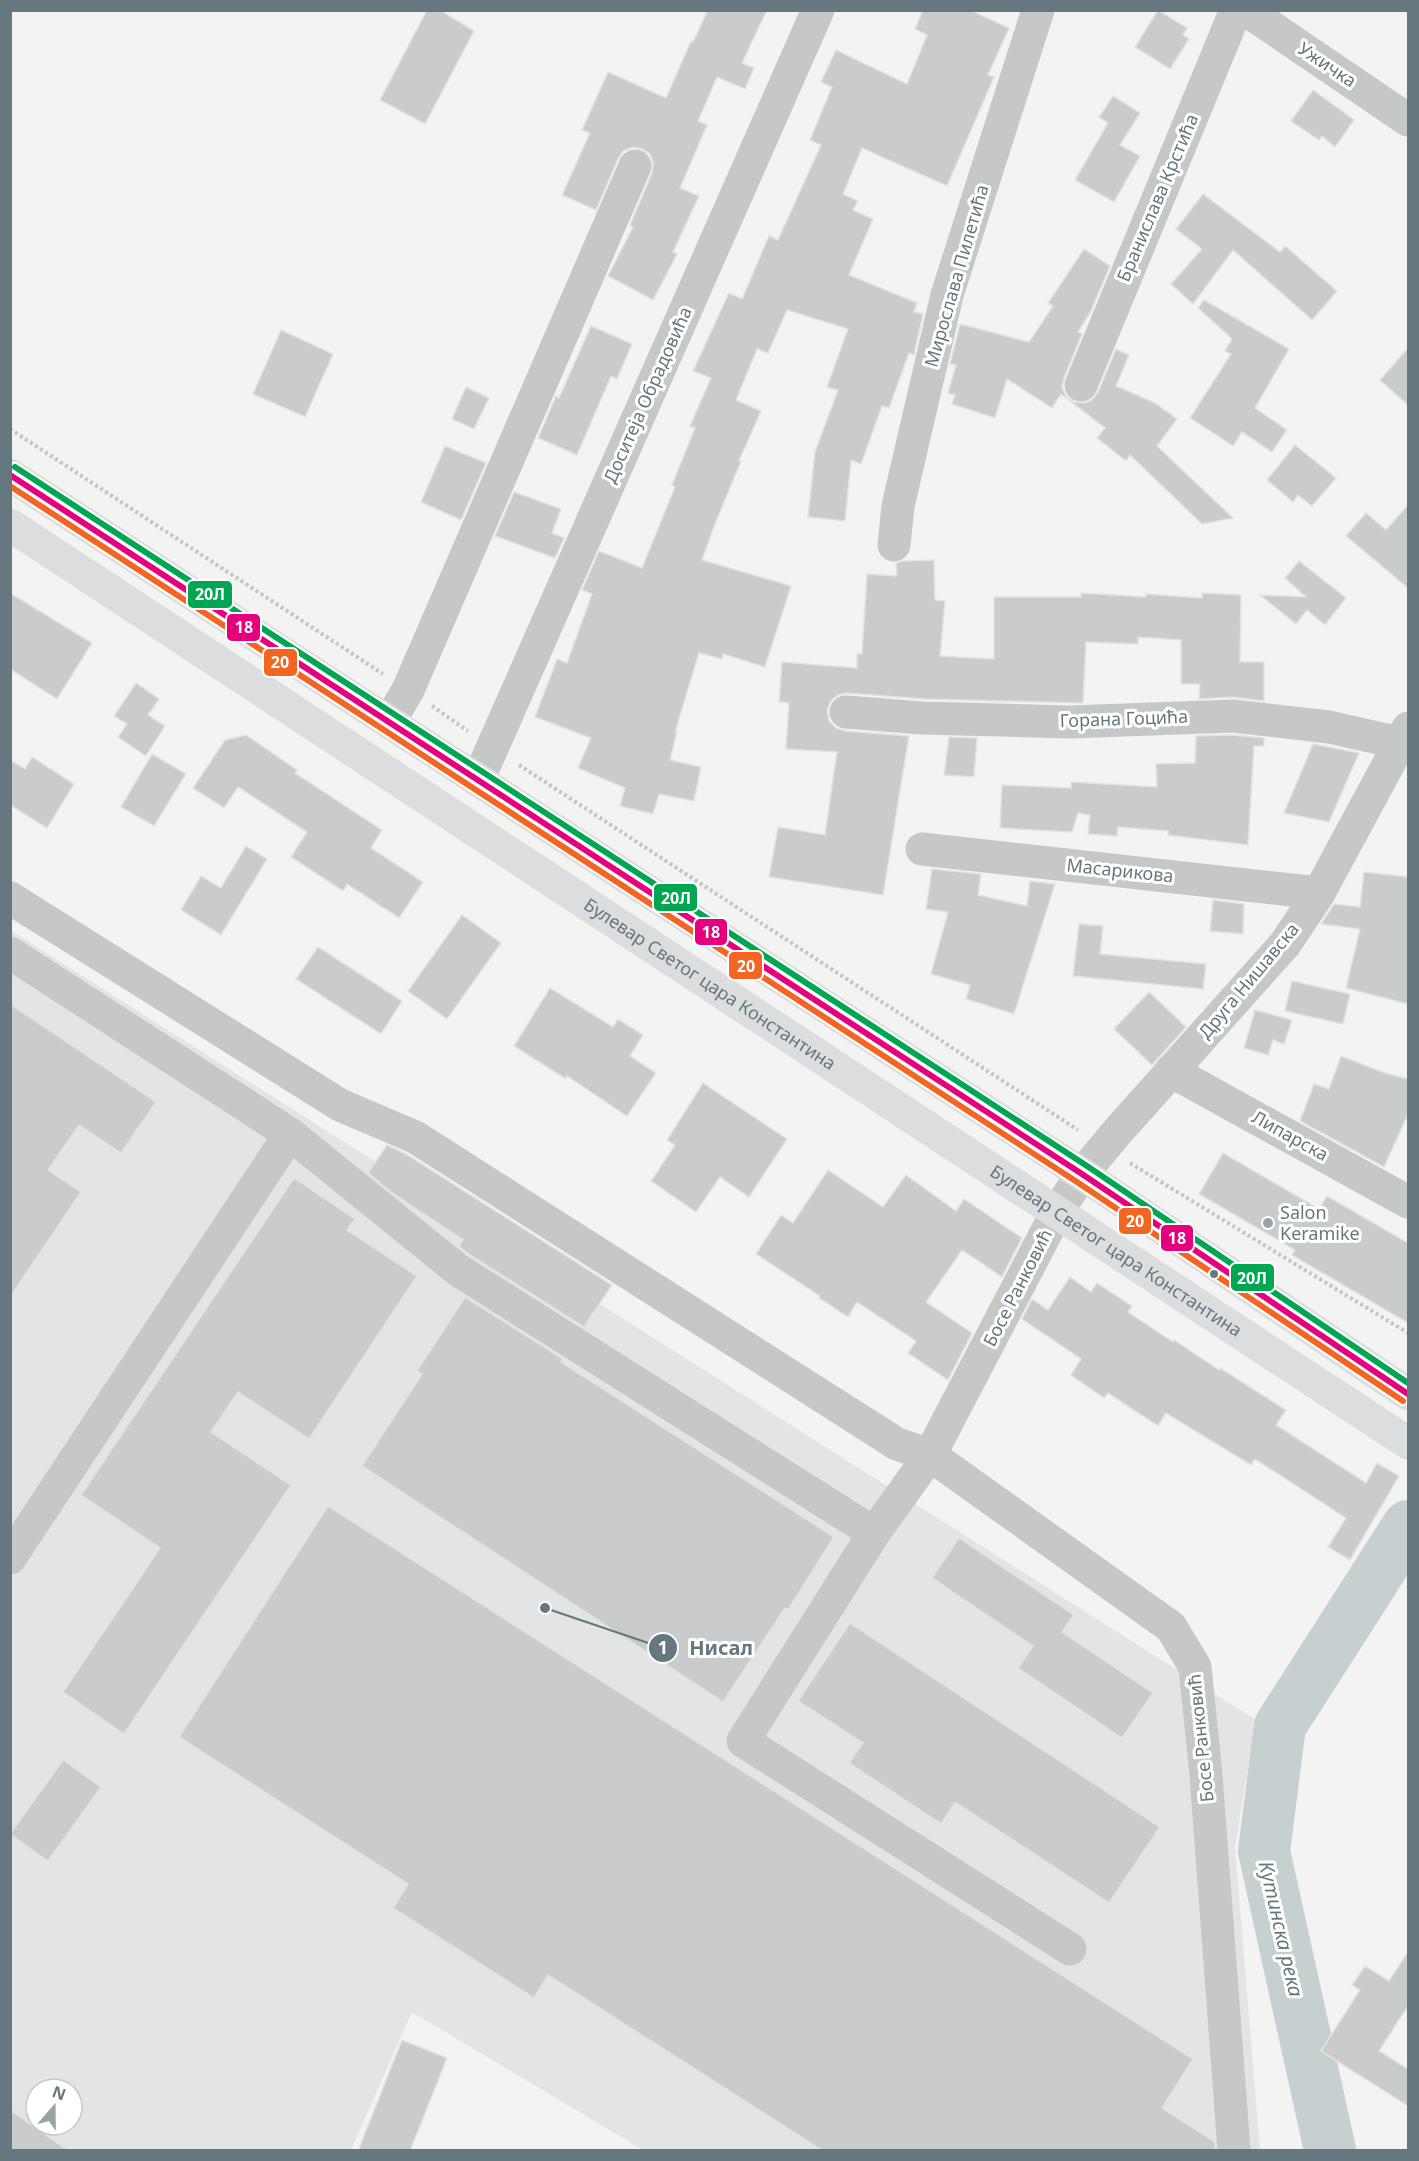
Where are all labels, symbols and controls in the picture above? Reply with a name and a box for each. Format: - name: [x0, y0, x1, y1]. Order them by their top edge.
- street label: Ужичка: [1294, 36, 1361, 92]
- street label: Бранислава Крстића: [1111, 110, 1203, 285]
- street label: Мирослава Пилетића: [918, 182, 994, 370]
- street label: Доситеја Обрадовића: [597, 303, 697, 487]
- line badge: 20Л: [187, 580, 233, 609]
- text: 20Л: [195, 583, 225, 605]
- line badge: 18: [226, 613, 261, 642]
- text: 18: [235, 616, 253, 638]
- line badge: 20: [263, 648, 298, 677]
- text: 20: [271, 651, 289, 673]
- street label: Горана Гоцића: [1059, 704, 1188, 732]
- street label: Масарикова: [1065, 852, 1175, 888]
- line badge: 20Л: [653, 883, 698, 912]
- text: 20Л: [661, 887, 691, 909]
- street label: Булевар Светог цара Константина: [580, 892, 841, 1075]
- street label: Друга Нишавска: [1193, 917, 1304, 1043]
- line badge: 18: [694, 918, 728, 946]
- text: 18: [702, 921, 720, 943]
- line badge: 20: [728, 951, 763, 980]
- text: 20: [737, 955, 755, 977]
- street label: Липарска: [1248, 1104, 1333, 1166]
- street label: Булевар Светог цара Константина: [986, 1159, 1247, 1342]
- place label: Salon Keramike: [1280, 1200, 1360, 1245]
- line badge: 20: [1118, 1207, 1152, 1235]
- text: 20: [1126, 1210, 1144, 1232]
- marker: Salon Keramike: [1261, 1216, 1275, 1230]
- line badge: 18: [1160, 1224, 1194, 1252]
- street label: Босе Ранковић: [977, 1225, 1057, 1350]
- text: 18: [1168, 1227, 1186, 1249]
- line badge: 20Л: [1230, 1263, 1275, 1292]
- text: 20Л: [1237, 1267, 1267, 1289]
- unlabelled marker: [1208, 1268, 1220, 1280]
- callout: Нисал: [648, 1629, 765, 1667]
- text: Нисал: [689, 1634, 753, 1661]
- text: 1: [658, 1635, 668, 1659]
- street label: Босе Ранковић: [1181, 1673, 1219, 1803]
- water label: Кутинска река: [1253, 1858, 1310, 1999]
- north arrow: [24, 2077, 84, 2137]
- text: N: [49, 2080, 69, 2105]

